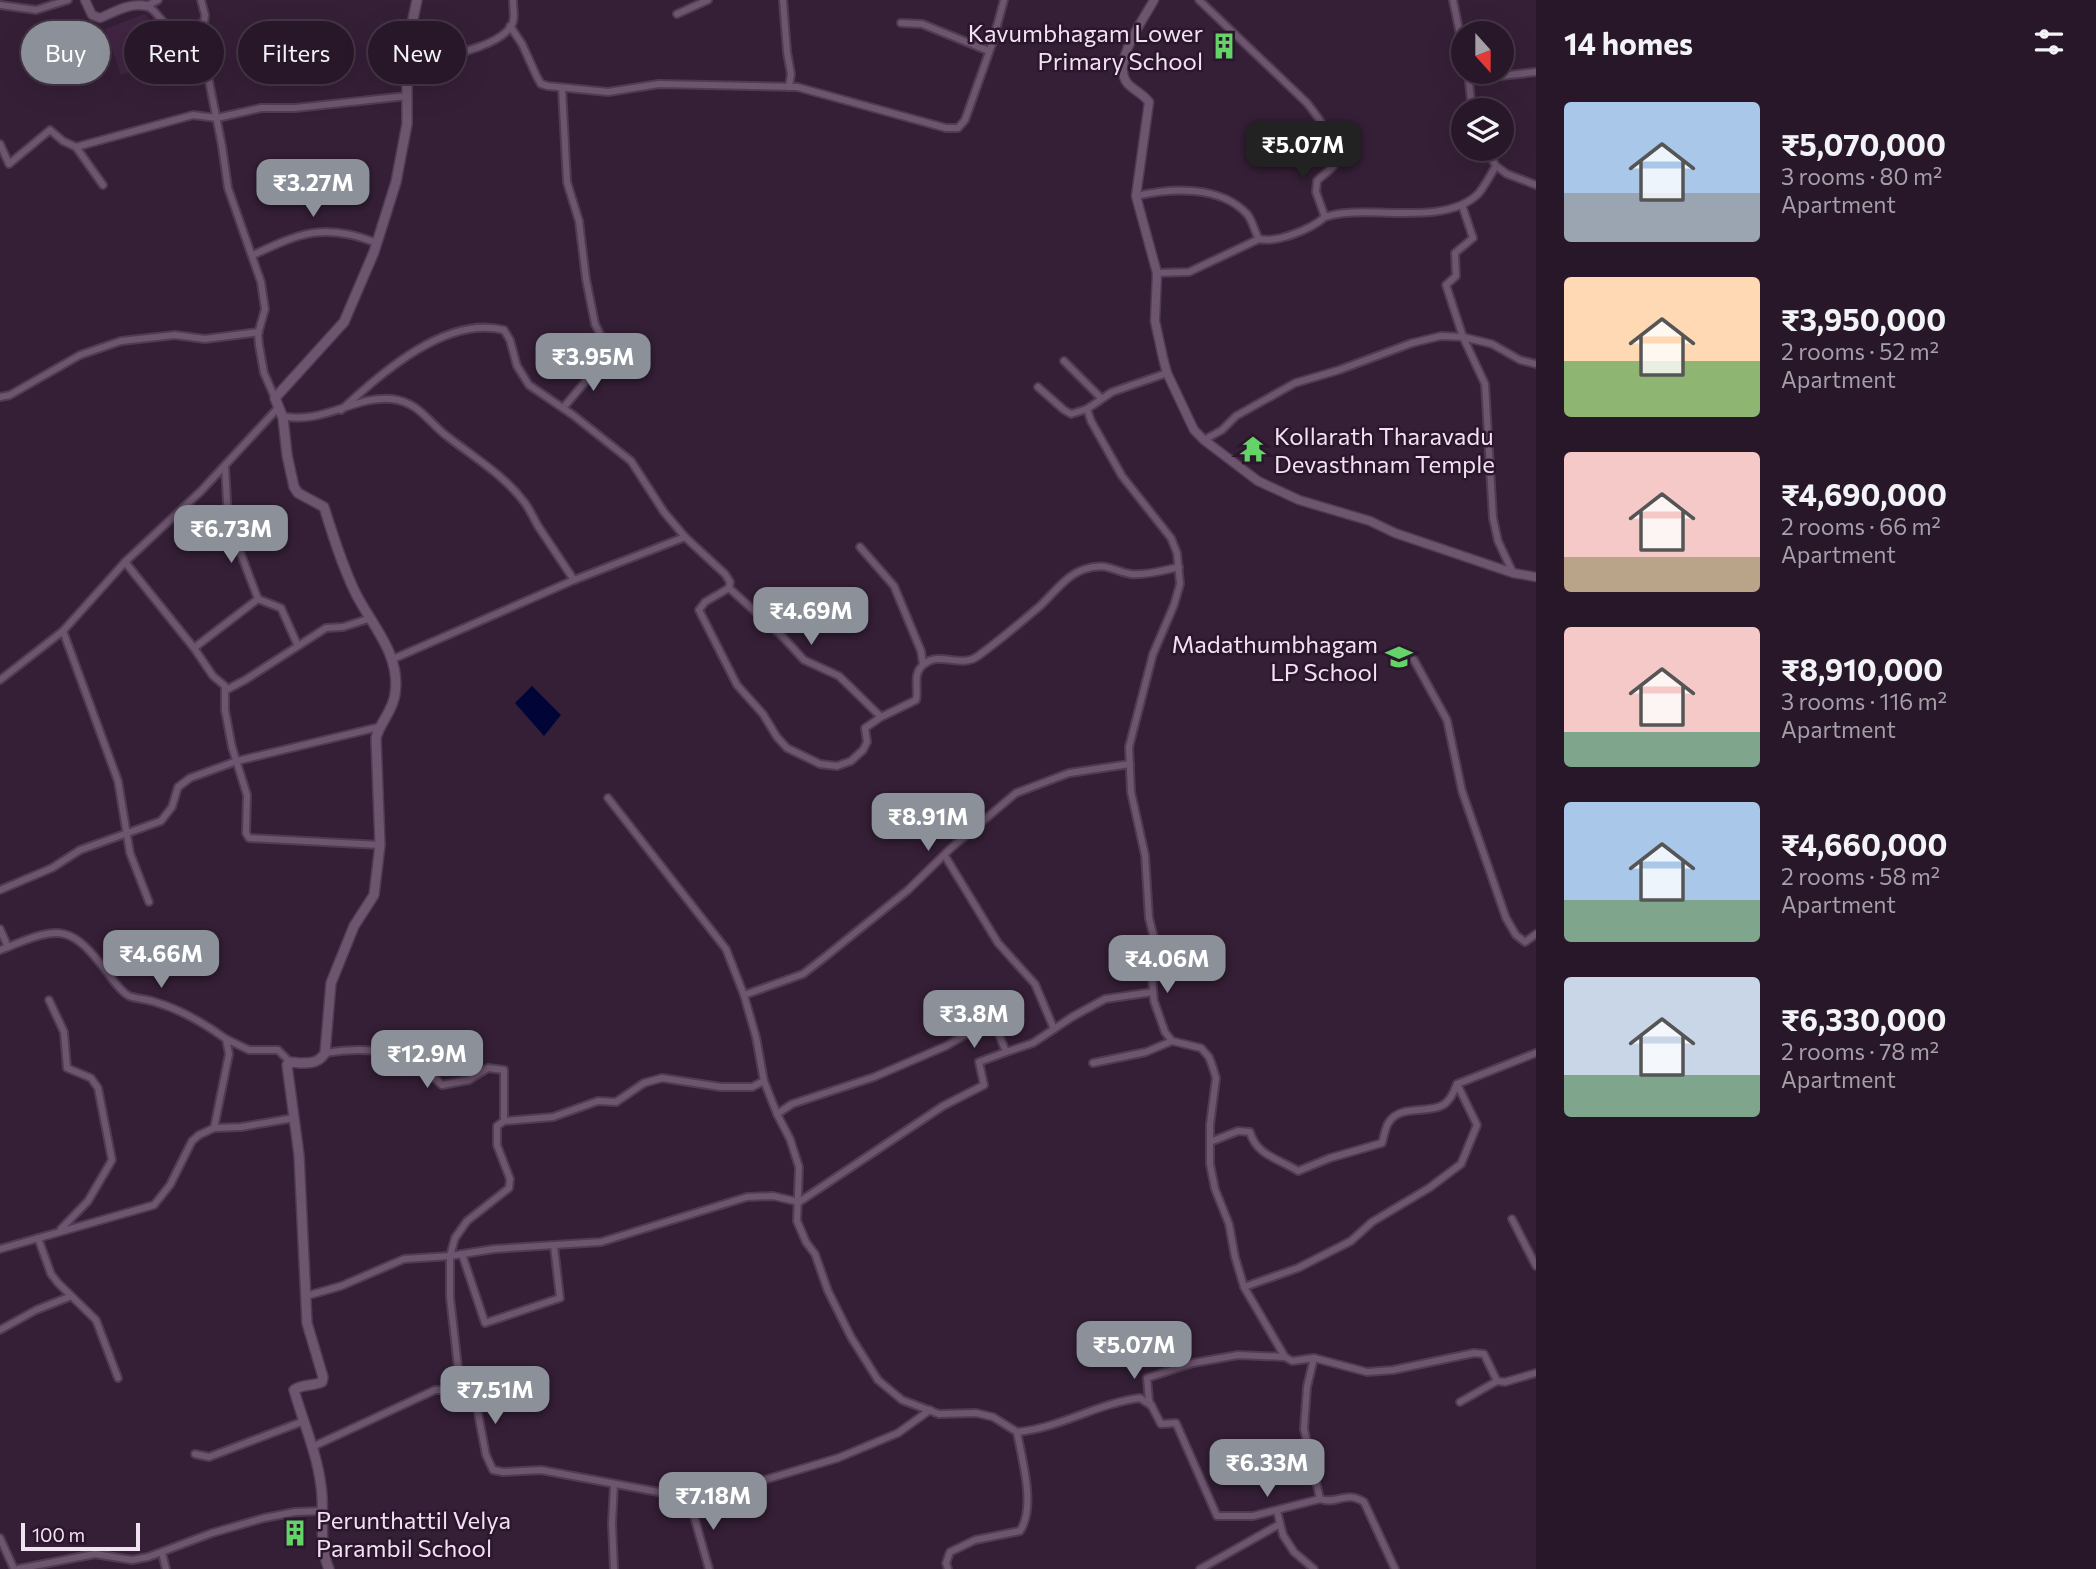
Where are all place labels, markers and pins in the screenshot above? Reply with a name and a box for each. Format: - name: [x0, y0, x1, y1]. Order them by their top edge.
- place label: Kavumbhagam Lower Primary School: [968, 18, 1203, 75]
- building icon: Kavumbhagam Lower Primary School: [1209, 31, 1239, 61]
- pin: ₹5.07M: [1246, 122, 1360, 181]
- pin: ₹3.27M: [256, 160, 370, 219]
- pin: ₹3.95M: [536, 334, 650, 393]
- place label: Kollarath Tharavadu Devasthnam Temple: [1274, 421, 1495, 478]
- temple icon: Kollarath Tharavadu Devasthnam Temple: [1238, 434, 1268, 464]
- pin: ₹6.73M: [174, 505, 288, 565]
- pin: ₹4.69M: [754, 588, 868, 647]
- place label: Madathumbhagam LP School: [1172, 629, 1378, 686]
- school or university icon: Madathumbhagam LP School: [1384, 642, 1414, 672]
- pin: ₹8.91M: [871, 794, 985, 853]
- pin: ₹4.66M: [104, 930, 218, 990]
- pin: ₹4.06M: [1110, 936, 1224, 995]
- pin: ₹3.8M: [925, 990, 1023, 1050]
- pin: ₹12.9M: [370, 1030, 484, 1090]
- pin: ₹5.07M: [1077, 1322, 1191, 1381]
- pin: ₹7.51M: [438, 1366, 552, 1426]
- pin: ₹6.33M: [1210, 1440, 1324, 1499]
- pin: ₹7.18M: [656, 1472, 770, 1532]
- place label: Perunthattil Velya Parambil School: [316, 1505, 511, 1562]
- building icon: Perunthattil Velya Parambil School: [280, 1518, 310, 1548]

